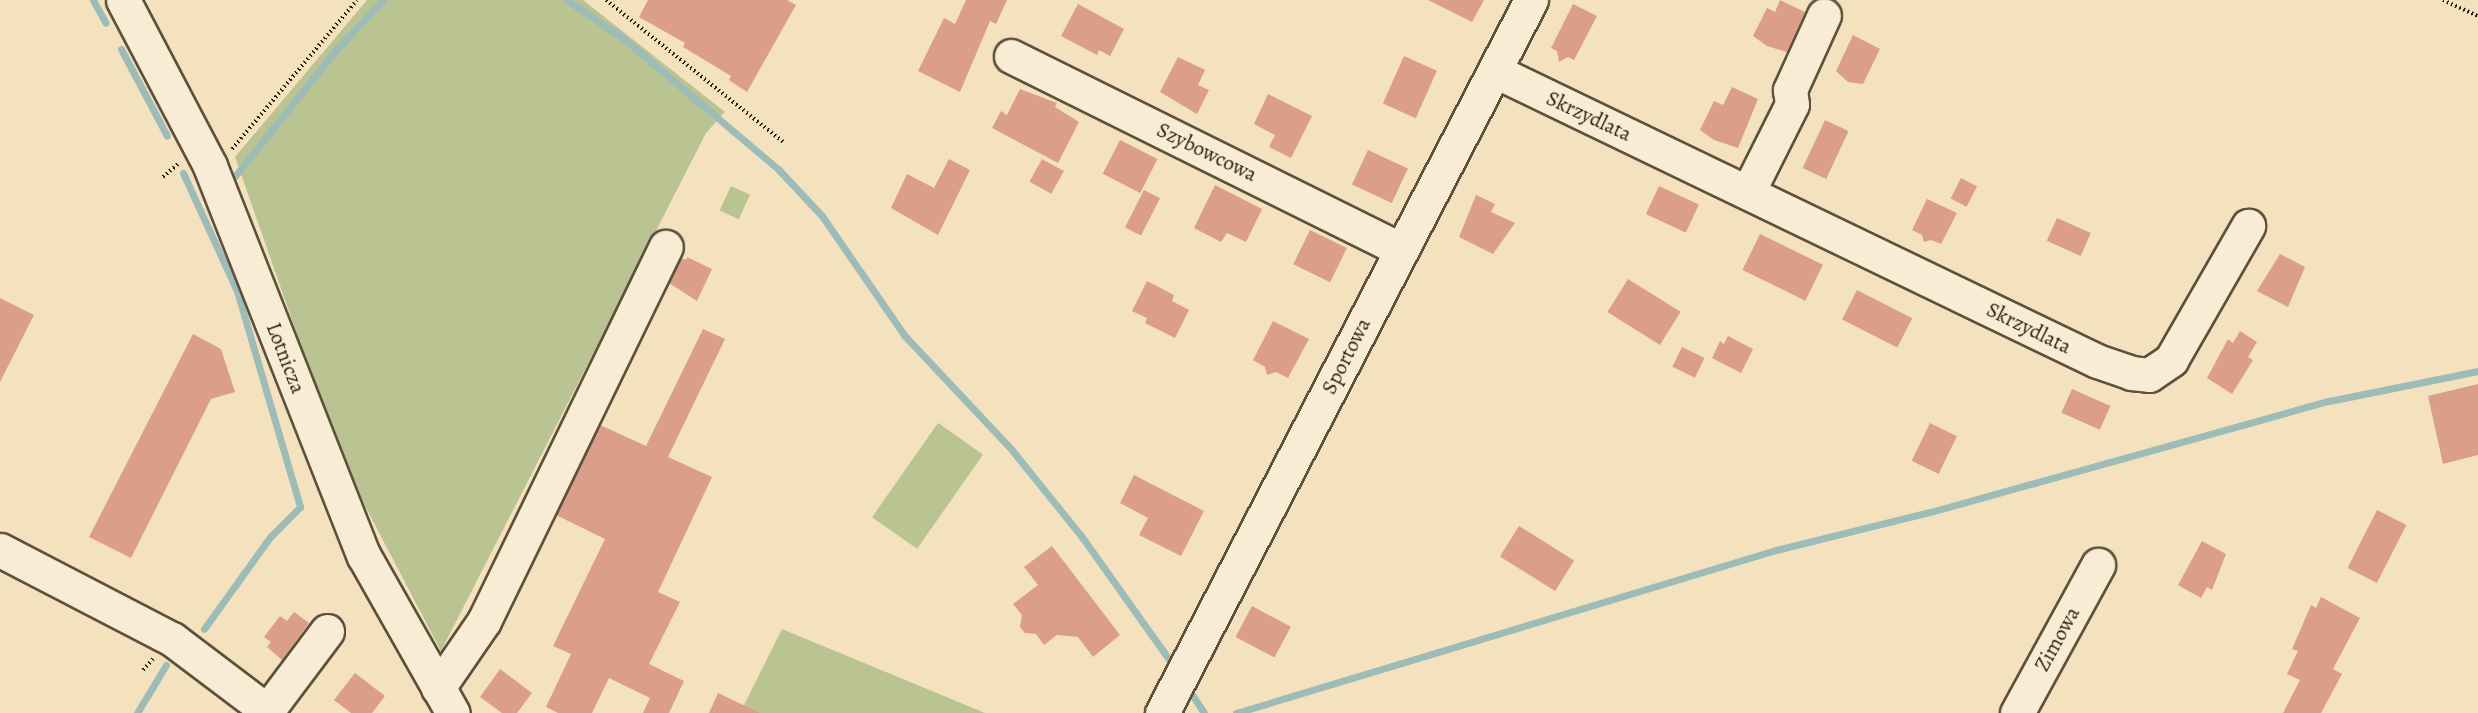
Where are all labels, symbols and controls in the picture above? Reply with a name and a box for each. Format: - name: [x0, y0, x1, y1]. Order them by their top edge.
- street label: Skrzydlata: [1542, 85, 1636, 147]
- street label: Szybowcowa: [1153, 117, 1261, 187]
- street label: Skrzydlata: [1983, 297, 2075, 359]
- street label: Sportowa: [1316, 314, 1376, 398]
- street label: Lotnicza: [261, 319, 311, 397]
- street label: Zimowa: [2029, 602, 2085, 676]

